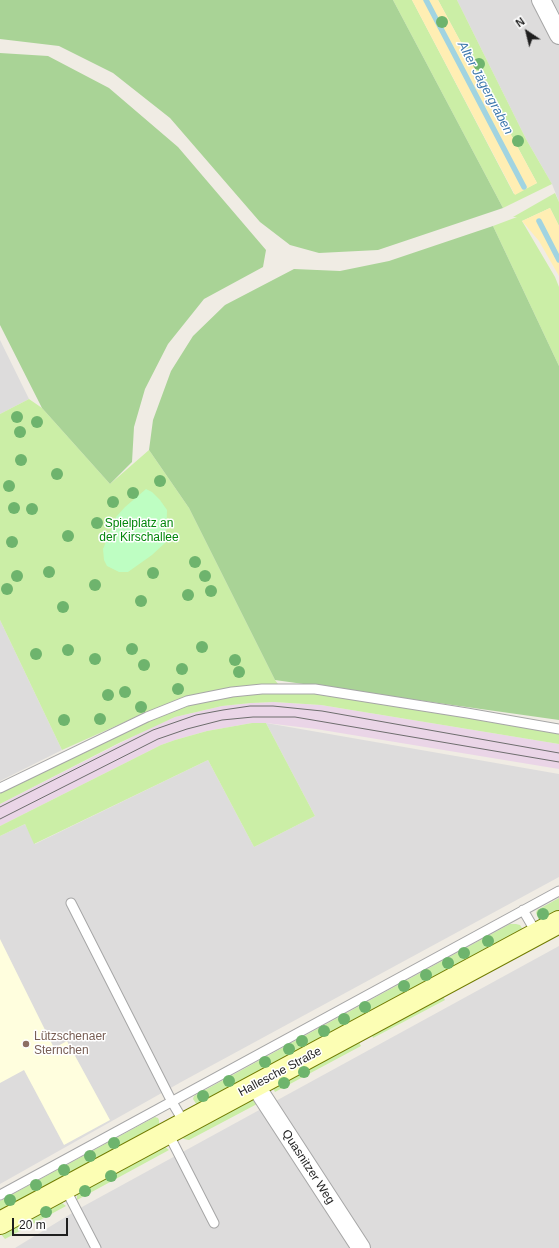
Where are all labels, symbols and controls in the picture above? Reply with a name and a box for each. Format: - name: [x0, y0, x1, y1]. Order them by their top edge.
- north arrow: [507, 12, 547, 52]
- text: N: [513, 15, 527, 29]
- water label: Alter Jägergraben: [454, 39, 516, 137]
- park label: Spielplatz an der Kirschallee: [99, 517, 179, 545]
- place label: Lützschenaer Sternchen: [34, 1030, 106, 1058]
- marker: Lützschenaer Sternchen: [21, 1039, 31, 1049]
- street label: Hallesche Straße: [236, 1044, 324, 1100]
- street label: Quasnitzer Weg: [279, 1127, 337, 1207]
- scale bar: [14, 1210, 70, 1236]
- text: 20 m: [19, 1218, 46, 1232]

